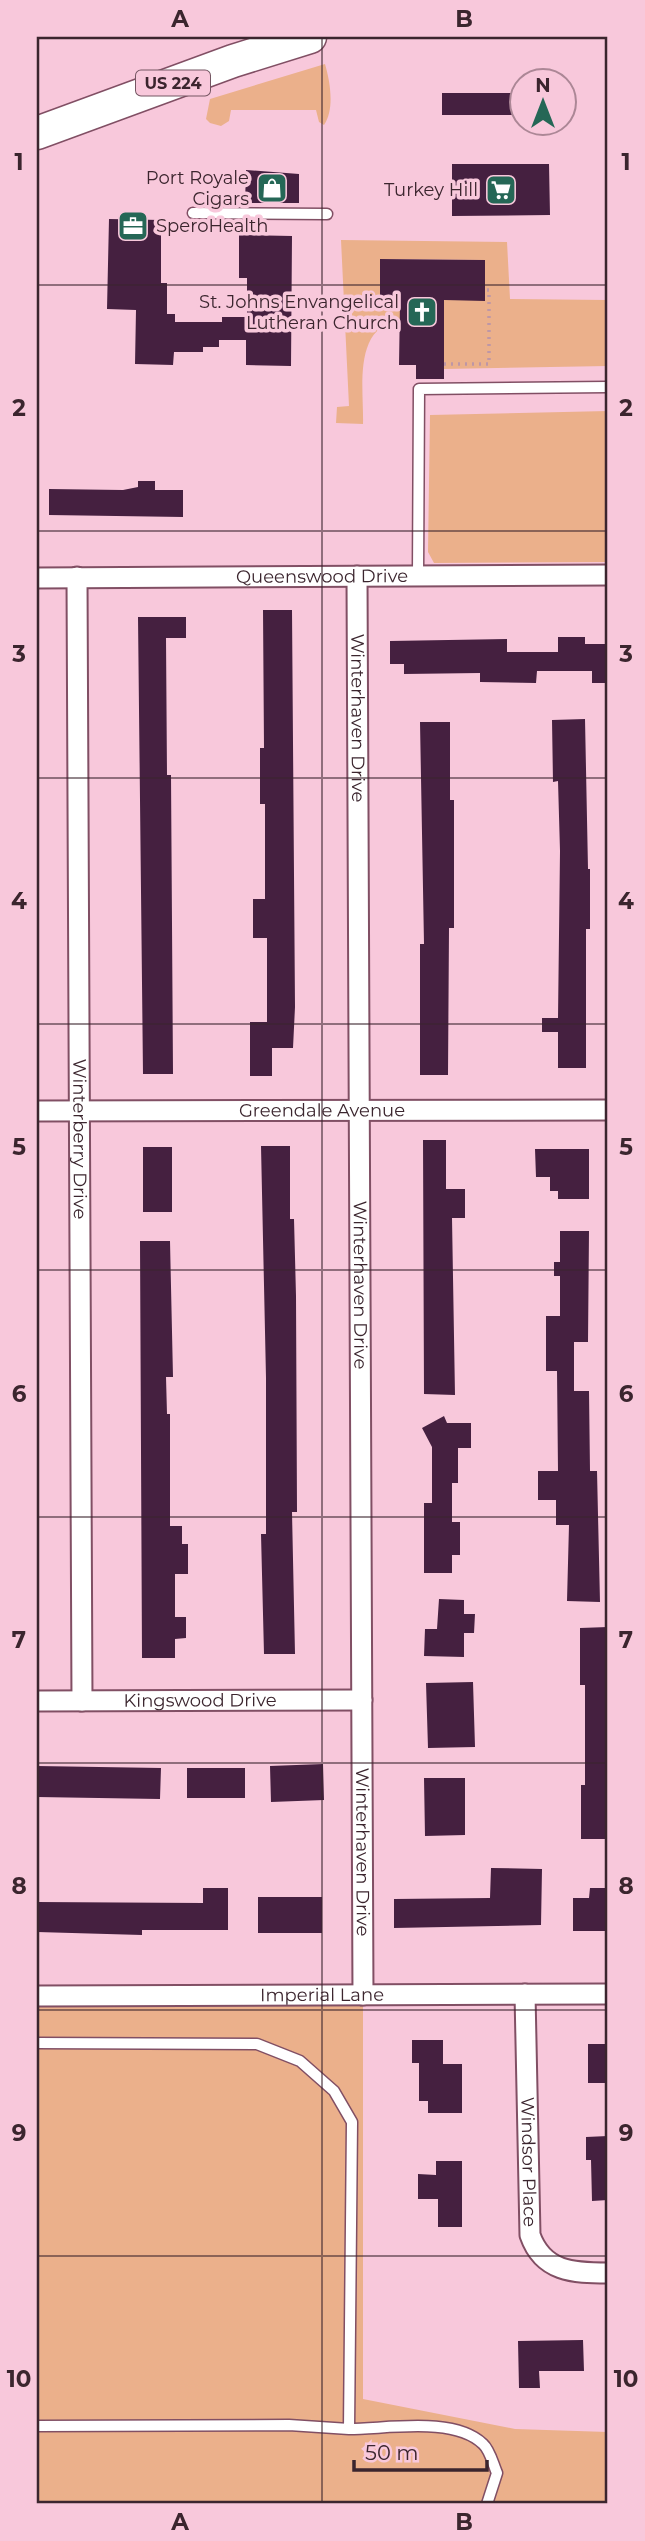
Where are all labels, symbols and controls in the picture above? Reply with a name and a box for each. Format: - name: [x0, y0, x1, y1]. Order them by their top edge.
- text: A: [170, 5, 189, 33]
- text: B: [455, 5, 473, 33]
- north arrow: [508, 66, 578, 136]
- road number: US 224: [136, 71, 210, 96]
- text: N: [535, 74, 551, 97]
- text: 1: [14, 148, 24, 176]
- text: 1: [621, 148, 631, 176]
- place label: Port Royale Cigars: [146, 167, 249, 210]
- shop icon: Port Royale Cigars: [255, 171, 289, 205]
- supermarket icon: Turkey Hill: [484, 173, 518, 207]
- place label: Turkey Hill: [384, 179, 478, 201]
- office icon: SperoHealth: [116, 209, 150, 243]
- place label: SperoHealth: [156, 215, 268, 237]
- place label: St. Johns Envangelical Lutheran Church: [199, 291, 399, 334]
- church icon: St. Johns Envangelical Lutheran Church: [405, 295, 439, 329]
- text: 2: [12, 394, 26, 422]
- text: 2: [619, 394, 633, 422]
- street label: Queenswood Drive: [236, 565, 408, 588]
- street label: Winterhaven Drive: [346, 634, 369, 803]
- text: 3: [11, 640, 26, 668]
- text: 3: [618, 640, 633, 668]
- text: 4: [11, 887, 27, 915]
- text: 4: [618, 887, 634, 915]
- street label: Winterberry Drive: [68, 1059, 91, 1219]
- street label: Greendale Avenue: [239, 1099, 405, 1122]
- text: 5: [12, 1133, 26, 1161]
- text: 5: [619, 1133, 633, 1161]
- street label: Winterhaven Drive: [349, 1201, 371, 1370]
- text: 6: [12, 1380, 27, 1408]
- text: 6: [619, 1380, 634, 1408]
- text: 7: [12, 1626, 26, 1654]
- text: 7: [619, 1626, 633, 1654]
- street label: Kingswood Drive: [123, 1689, 277, 1712]
- street label: Winterhaven Drive: [351, 1768, 374, 1937]
- text: 8: [11, 1872, 27, 1900]
- text: 8: [618, 1872, 634, 1900]
- street label: Imperial Lane: [260, 1984, 384, 2006]
- street label: Windsor Place: [516, 2097, 541, 2227]
- text: 9: [12, 2119, 26, 2147]
- text: 9: [619, 2119, 633, 2147]
- text: 10: [7, 2365, 31, 2393]
- text: 10: [614, 2365, 638, 2393]
- scale bar: [354, 2429, 488, 2473]
- text: 50 m: [365, 2440, 419, 2465]
- text: A: [170, 2508, 189, 2536]
- text: B: [455, 2508, 473, 2536]

